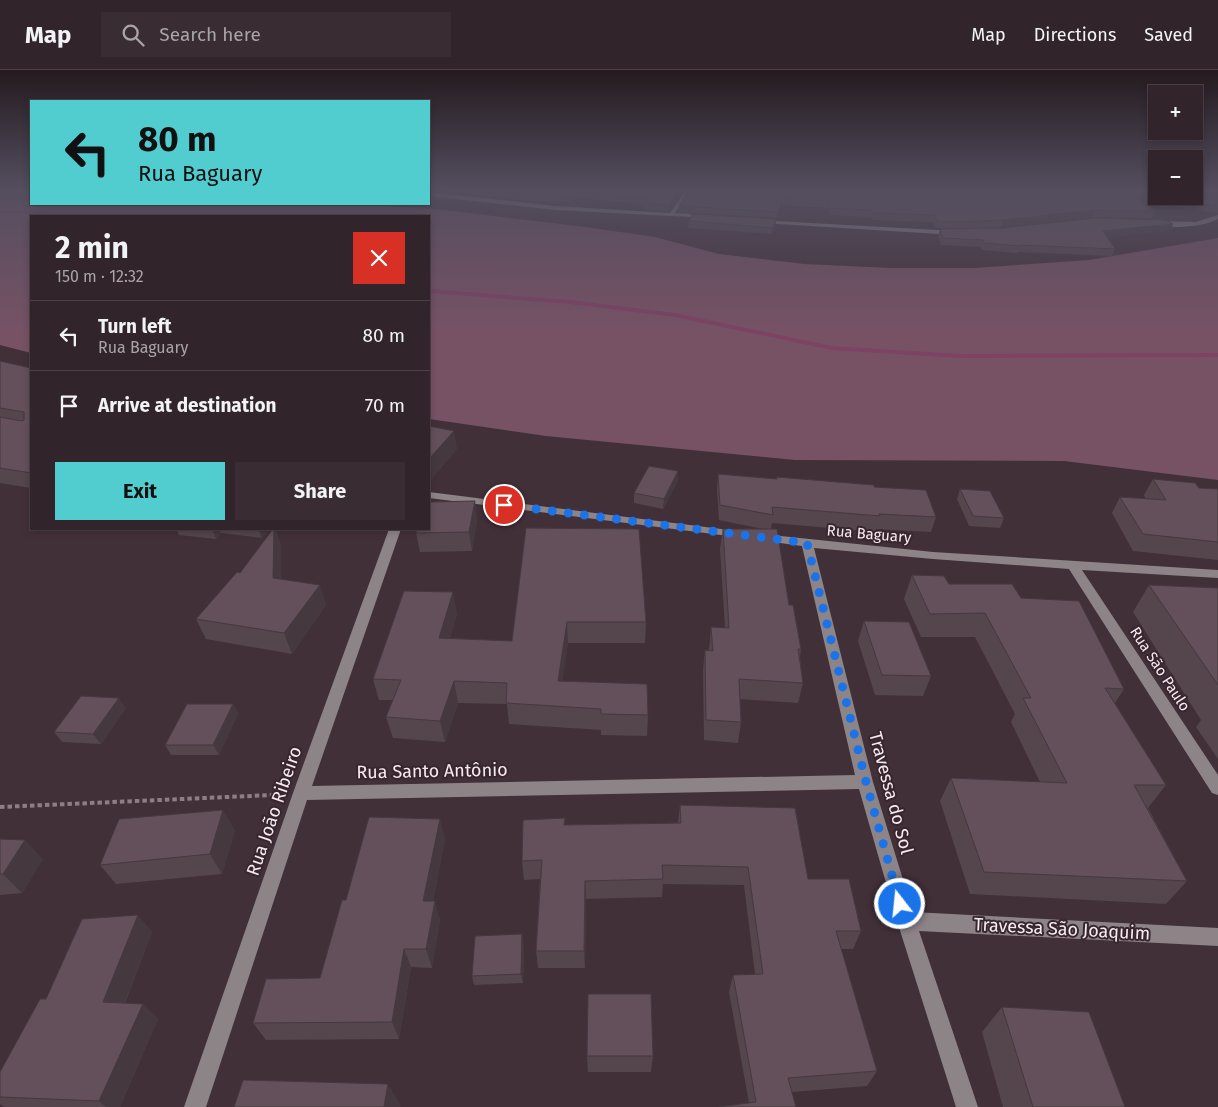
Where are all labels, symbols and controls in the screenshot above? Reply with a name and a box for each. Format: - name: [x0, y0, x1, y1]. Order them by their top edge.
- search box: [101, 12, 451, 57]
- text: Map: [25, 21, 71, 49]
- icon: search: [119, 21, 147, 49]
- text: Search here: [159, 23, 261, 46]
- text: Map: [971, 24, 1006, 46]
- text: Directions: [1034, 24, 1116, 46]
- text: Saved: [1144, 24, 1193, 46]
- map controls: [1148, 85, 1203, 205]
- button: +: [1148, 85, 1203, 140]
- text: 80 m: [138, 118, 217, 160]
- icon: left: [55, 120, 120, 185]
- button: −: [1148, 150, 1203, 205]
- text: Rua Baguary: [138, 160, 262, 187]
- text: 2 min: [55, 230, 129, 266]
- button: close: [353, 232, 405, 284]
- text: 150 m · 12:32: [55, 267, 144, 286]
- text: Turn left: [98, 315, 172, 338]
- icon: left: [55, 322, 83, 350]
- text: 80 m: [363, 324, 405, 347]
- text: Rua Baguary: [98, 338, 188, 357]
- icon: arrive: [55, 392, 83, 420]
- text: Arrive at destination: [98, 394, 277, 417]
- text: 70 m: [365, 394, 405, 417]
- button: Exit: [55, 462, 225, 520]
- button: Share: [235, 462, 405, 520]
- pin: [483, 484, 525, 526]
- icon: arrive: [490, 491, 518, 519]
- street label: Rua Baguary: [826, 521, 913, 547]
- street label: Rua São Paulo: [1126, 623, 1194, 715]
- street label: Travessa do Sol: [864, 729, 918, 857]
- street label: Rua João Ribeiro: [242, 743, 306, 879]
- street label: Rua Santo Antônio: [356, 759, 508, 783]
- position arrow: [873, 877, 925, 929]
- street label: Travessa São Joaquim: [973, 913, 1151, 945]

